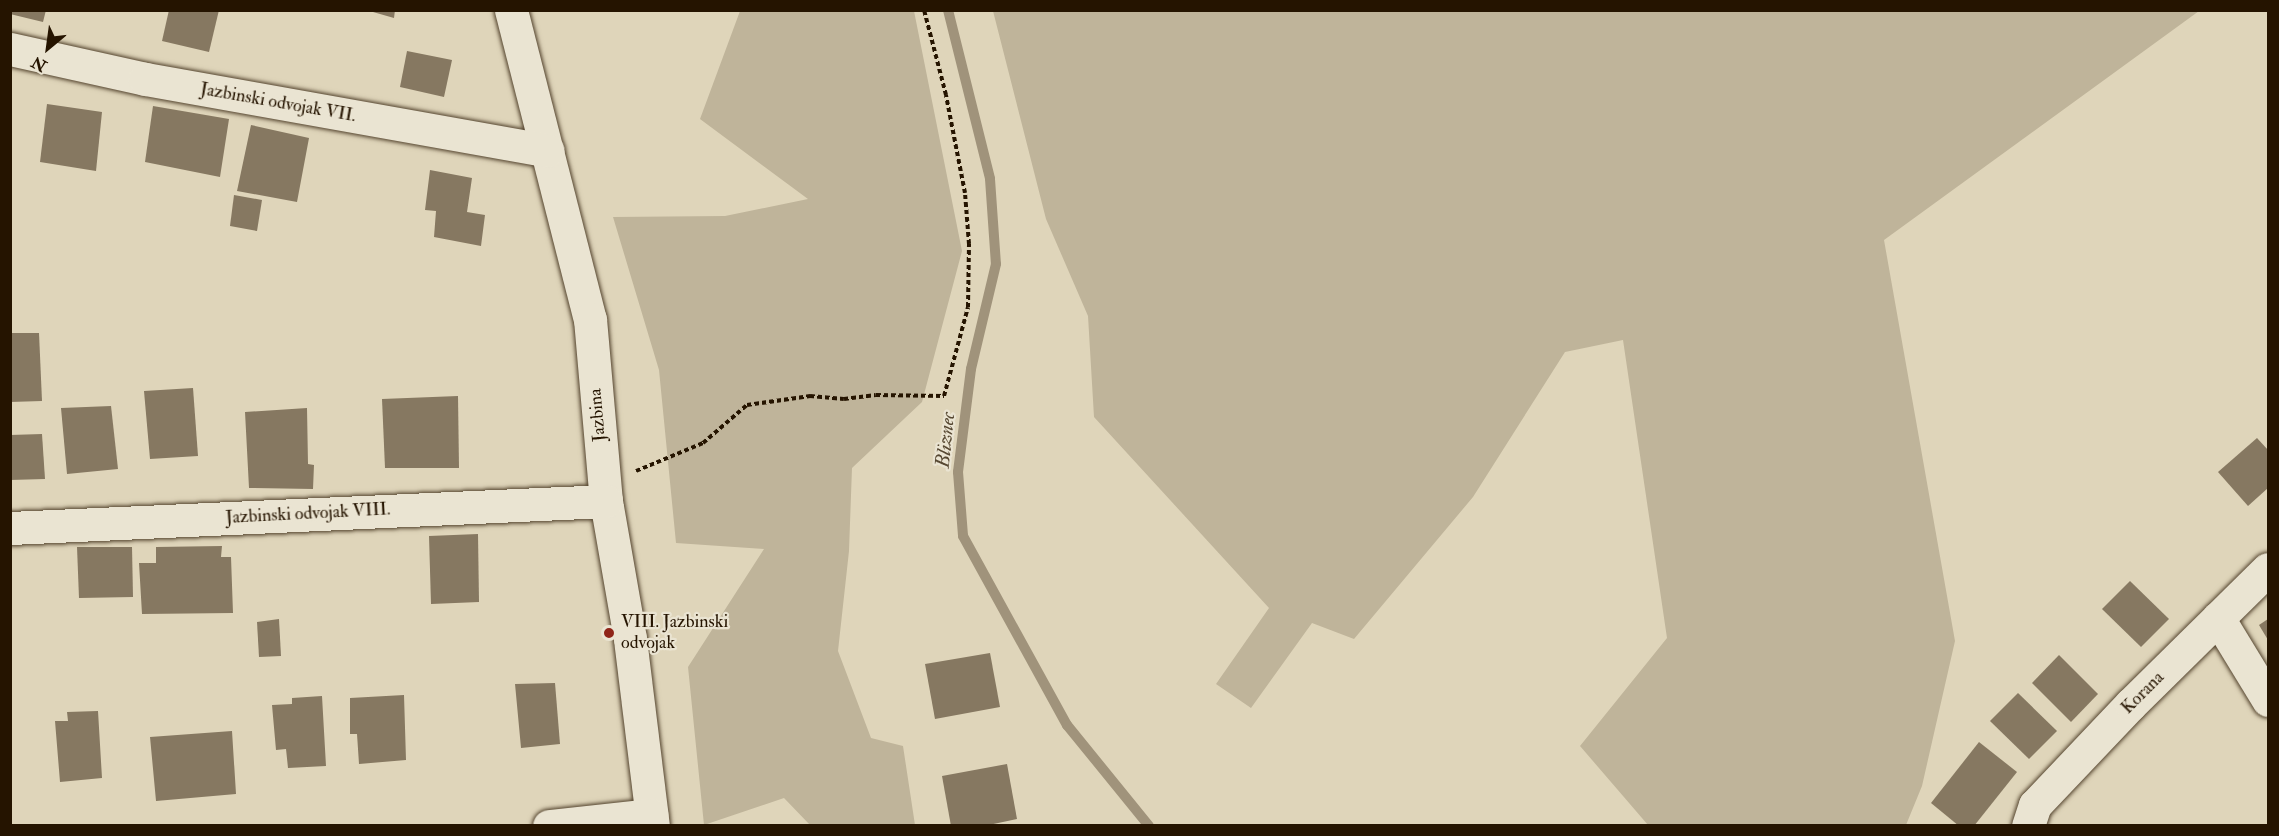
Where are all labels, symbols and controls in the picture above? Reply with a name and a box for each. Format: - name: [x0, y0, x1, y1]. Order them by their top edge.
- north arrow: [18, 18, 78, 78]
- text: N: [28, 52, 50, 76]
- street label: Jazbinski odvojak VII.: [198, 79, 358, 127]
- street label: Jazbina: [585, 388, 611, 442]
- water label: Bliznec: [930, 411, 960, 469]
- street label: Jazbinski odvojak VIII.: [225, 499, 391, 529]
- place label: VIII. Jazbinski odvojak: [621, 612, 728, 654]
- marker: VIII. Jazbinski odvojak: [602, 626, 616, 640]
- street label: Korana: [2117, 667, 2169, 719]

